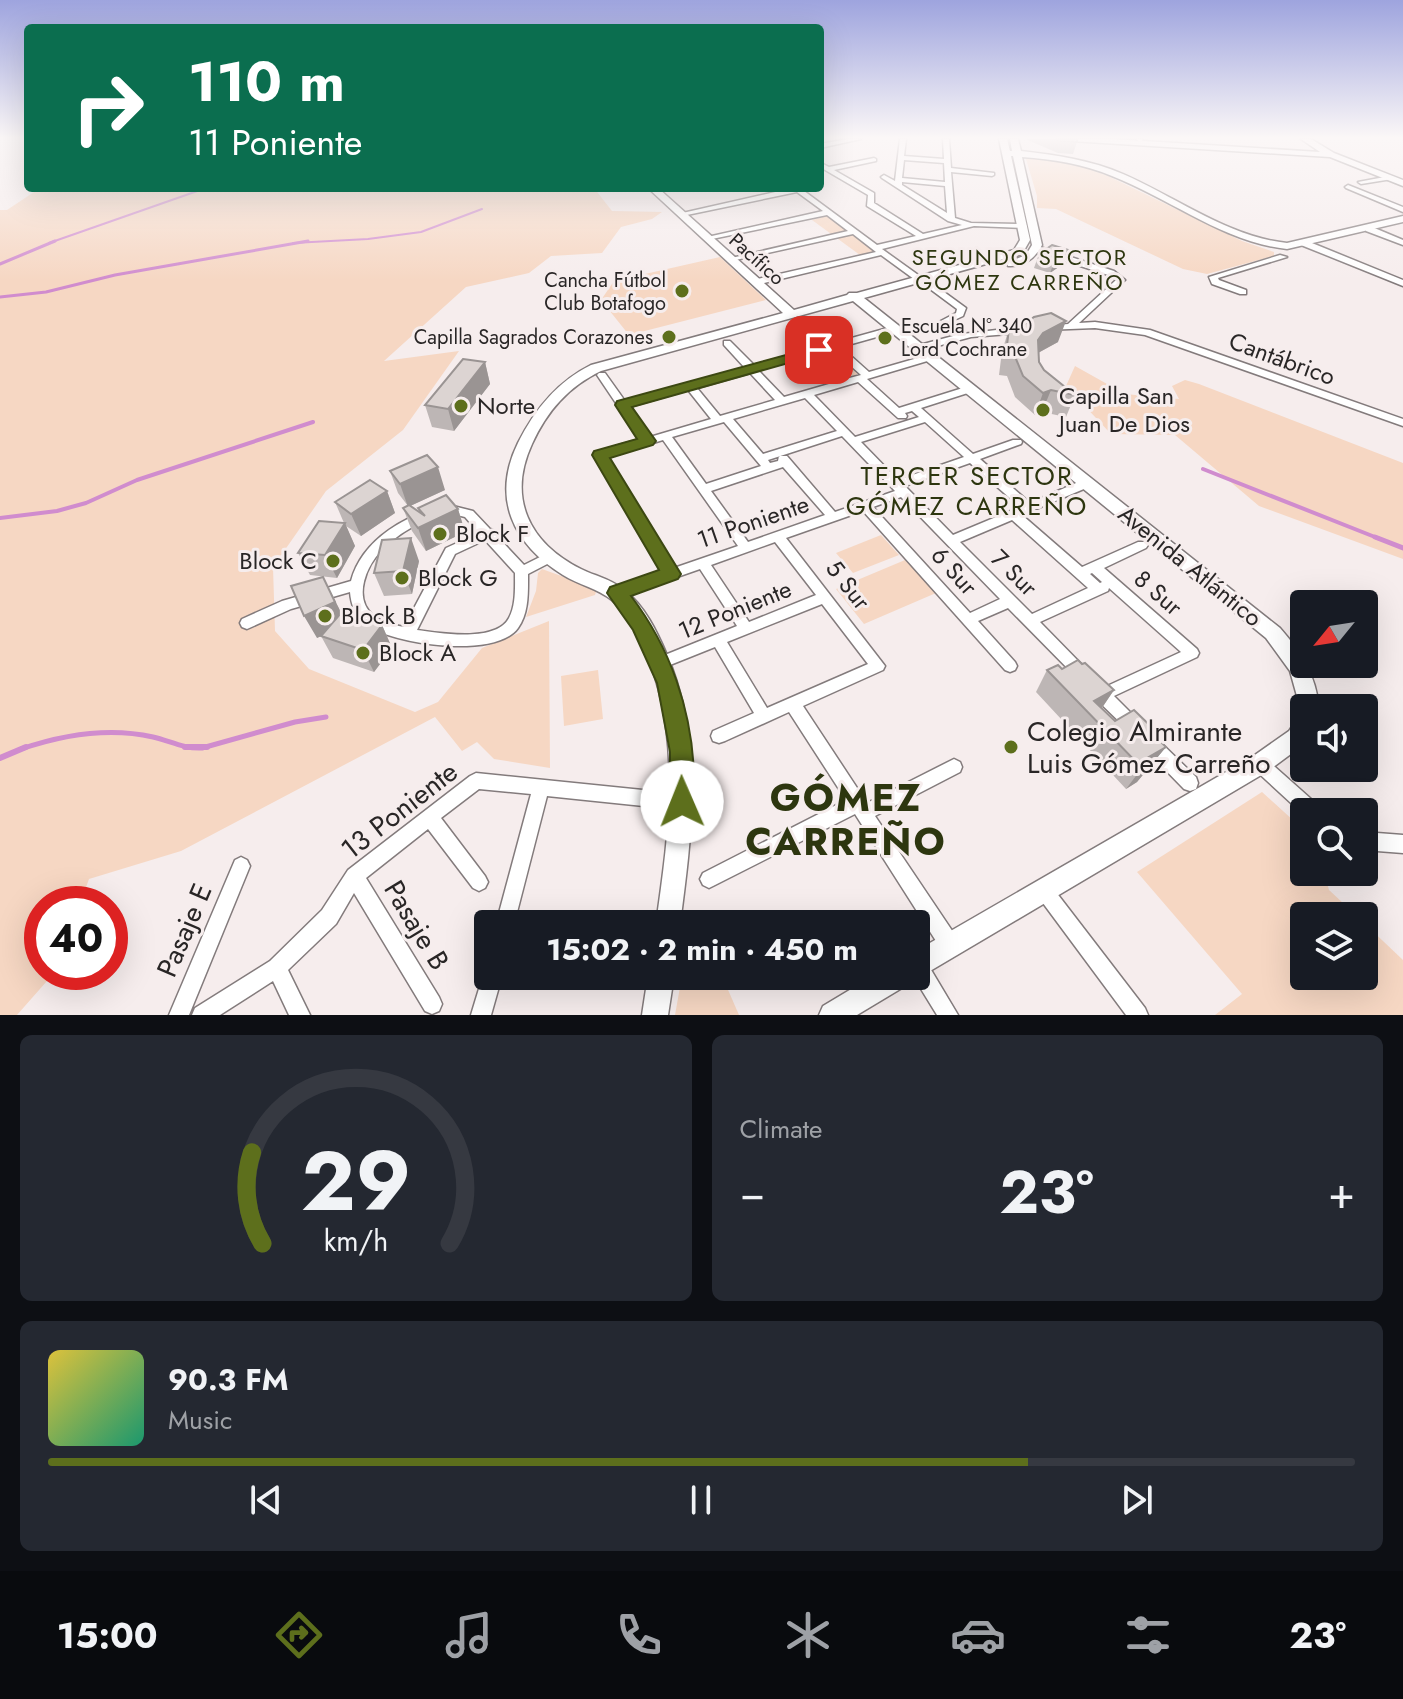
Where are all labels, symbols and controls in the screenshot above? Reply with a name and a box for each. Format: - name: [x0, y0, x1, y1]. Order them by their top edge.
- text: 110 m: [188, 41, 345, 122]
- icon: right: [56, 56, 160, 160]
- text: 11 Poniente: [188, 116, 362, 168]
- street label: Pacífico: [722, 226, 791, 292]
- district label: SEGUNDO SECTOR GÓMEZ CARREÑO: [912, 241, 1128, 298]
- place label: Cancha Fútbol Club Botafogo: [544, 266, 666, 318]
- marker: Cancha Fútbol Club Botafogo: [673, 282, 691, 300]
- place label: Escuela N° 340 Lord Cochrane: [901, 312, 1032, 364]
- pin: [785, 316, 853, 384]
- place label: Capilla Sagrados Corazones: [414, 323, 653, 352]
- street label: Cantábrico: [1224, 323, 1340, 394]
- marker: Capilla Sagrados Corazones: [660, 328, 678, 346]
- icon: arrive: [797, 328, 841, 372]
- marker: Escuela N° 340 Lord Cochrane: [876, 329, 894, 347]
- place label: Capilla San Juan De Dios: [1056, 378, 1190, 441]
- place label: Norte: [477, 388, 535, 423]
- marker: Norte: [452, 397, 470, 415]
- marker: Capilla San Juan De Dios: [1034, 401, 1052, 419]
- district label: TERCER SECTOR GÓMEZ CARREÑO: [846, 457, 1088, 525]
- street label: 11 Poniente: [692, 486, 814, 557]
- street label: Avenida Atlántico: [1111, 497, 1270, 635]
- place label: Block F: [456, 516, 529, 551]
- marker: Block F: [431, 525, 449, 543]
- street label: 6 Sur: [923, 539, 986, 603]
- street label: 7 Sur: [983, 541, 1046, 605]
- place label: Block C: [239, 543, 317, 578]
- marker: Block C: [324, 552, 342, 570]
- street label: 5 Sur: [818, 552, 879, 618]
- place label: Block G: [418, 560, 498, 595]
- street label: 8 Sur: [1126, 562, 1191, 624]
- marker: Block G: [393, 569, 411, 587]
- street label: 12 Poniente: [673, 571, 797, 648]
- north arrow: [1290, 590, 1378, 678]
- map controls: [1290, 590, 1378, 990]
- place label: Block B: [341, 598, 416, 633]
- marker: Block B: [316, 607, 334, 625]
- place label: Block A: [379, 635, 456, 670]
- marker: Block A: [354, 644, 372, 662]
- button: sound: [1290, 694, 1378, 782]
- place label: Colegio Almirante Luis Gómez Carreño: [1027, 711, 1271, 784]
- marker: Colegio Almirante Luis Gómez Carreño: [1002, 738, 1020, 756]
- street label: 13 Poniente: [332, 752, 466, 869]
- position arrow: [640, 760, 724, 844]
- district label: GÓMEZ CARREÑO: [745, 770, 947, 869]
- button: search: [1290, 798, 1378, 886]
- street label: Pasaje B: [374, 873, 459, 978]
- street label: Pasaje E: [146, 877, 222, 983]
- speed limit sign: 40: [24, 886, 128, 990]
- button: layers: [1290, 902, 1378, 990]
- text: 15:02 · 2 min · 450 m: [546, 928, 858, 971]
- text: Climate: [740, 1110, 822, 1148]
- text: 29: [301, 1121, 411, 1241]
- text: 23°: [999, 1149, 1094, 1236]
- text: −: [740, 1161, 765, 1225]
- text: +: [1328, 1161, 1355, 1225]
- text: km/h: [323, 1220, 388, 1262]
- text: 90.3 FM: [168, 1358, 289, 1401]
- text: Music: [168, 1401, 232, 1439]
- icon: previous: [244, 1478, 288, 1522]
- icon: pause: [679, 1478, 723, 1522]
- icon: next: [1115, 1478, 1159, 1522]
- icon: directions: [271, 1607, 327, 1663]
- icon: music: [441, 1607, 497, 1663]
- icon: phone: [611, 1607, 667, 1663]
- icon: climate: [780, 1607, 836, 1663]
- icon: car: [950, 1607, 1006, 1663]
- icon: filters: [1120, 1607, 1176, 1663]
- text: 15:00: [57, 1609, 158, 1661]
- text: 23°: [1289, 1609, 1346, 1661]

